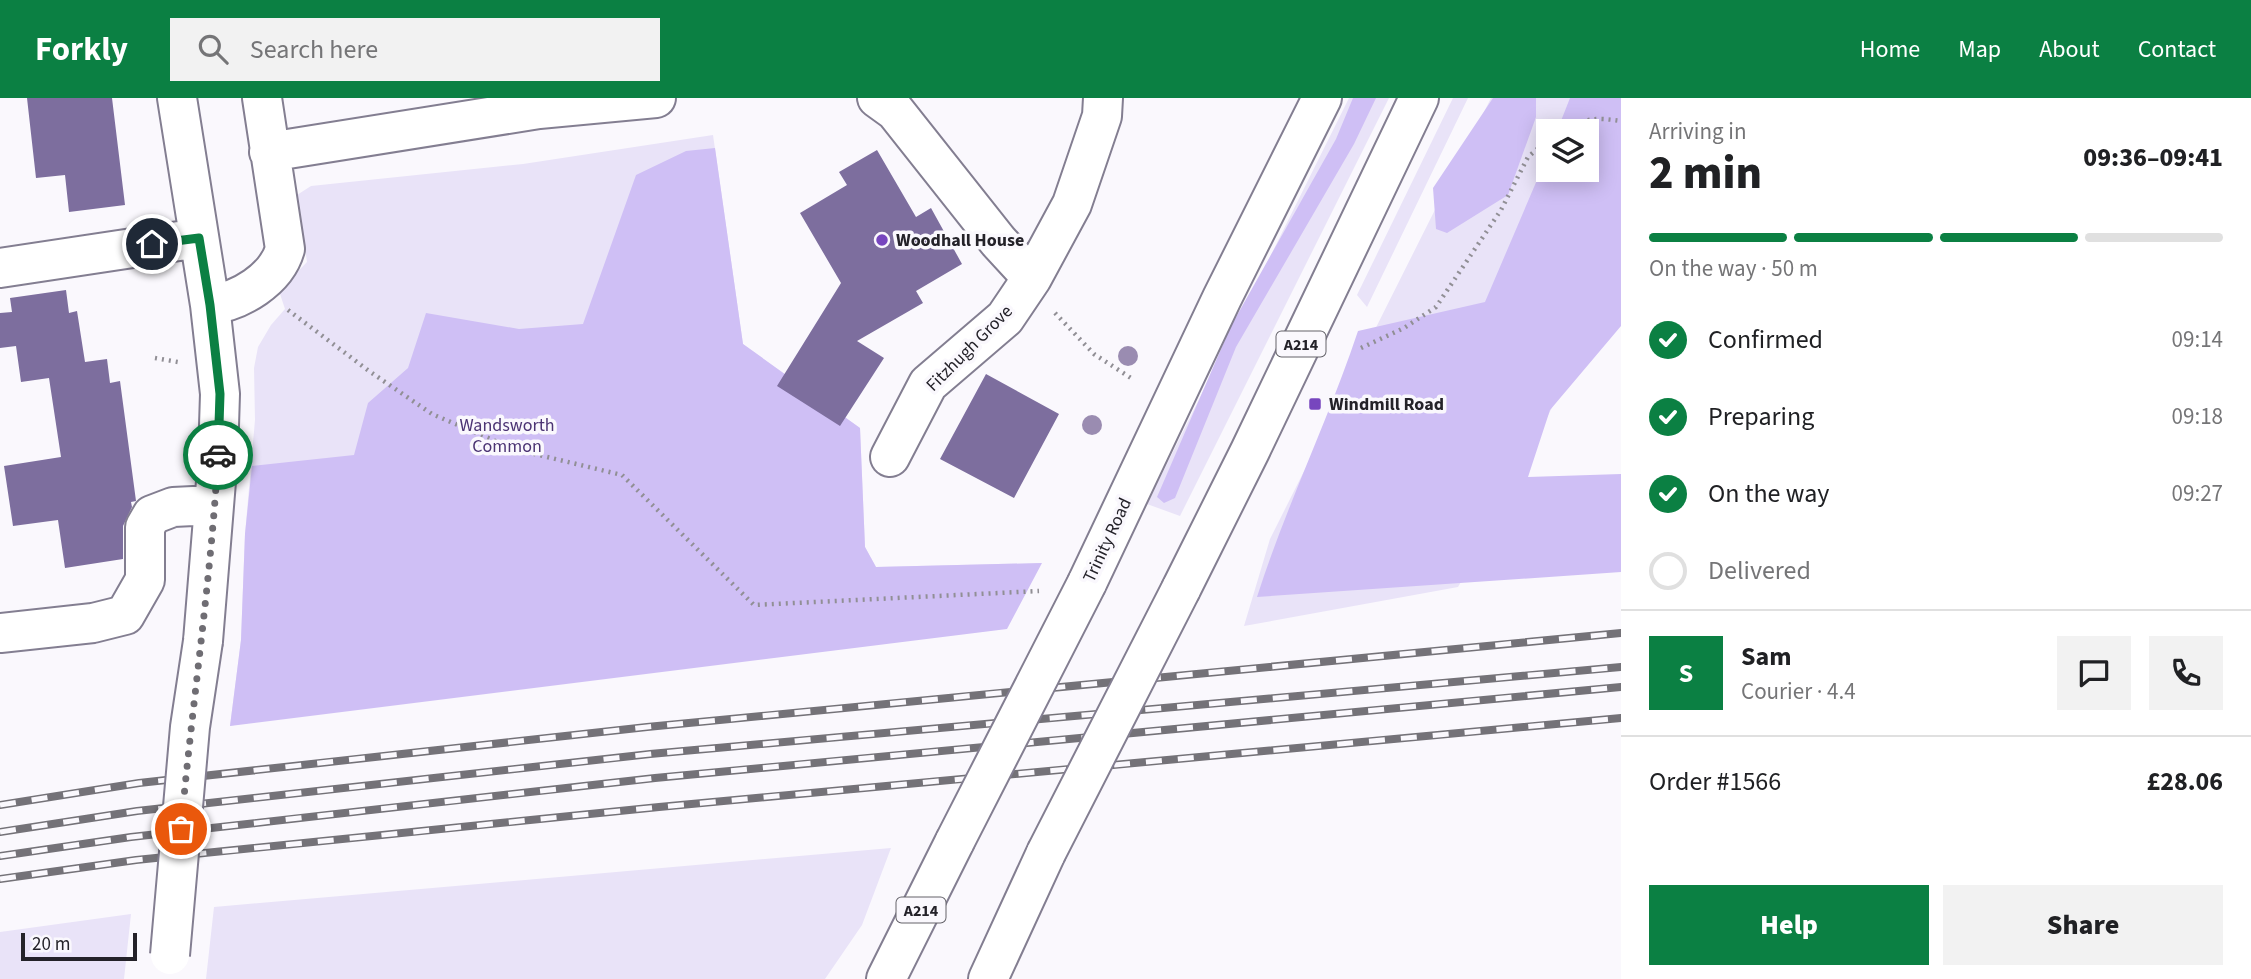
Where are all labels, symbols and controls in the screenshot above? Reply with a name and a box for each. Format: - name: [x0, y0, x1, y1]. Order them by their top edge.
- search box: [170, 18, 660, 81]
- text: Forkly: [35, 26, 128, 73]
- icon: search: [194, 30, 232, 68]
- text: Search here: [250, 31, 378, 68]
- text: Home: [1860, 32, 1920, 67]
- text: Map: [1958, 32, 2001, 67]
- text: About: [2039, 32, 2100, 67]
- text: Contact: [2138, 32, 2216, 67]
- text: Arriving in: [1649, 115, 1747, 148]
- map controls: [1536, 119, 1599, 182]
- button: layers: [1536, 119, 1599, 182]
- text: 09:36–09:41: [2083, 139, 2223, 176]
- text: 2 min: [1649, 141, 1762, 206]
- pin: [122, 214, 182, 274]
- icon: home: [133, 225, 171, 263]
- place label: Woodhall House: [896, 228, 1024, 253]
- marker: Woodhall House: [874, 232, 890, 248]
- text: On the way · 50 m: [1649, 252, 1818, 285]
- street label: Fitzhugh Grove: [920, 299, 1018, 397]
- icon: check: [1649, 321, 1687, 359]
- text: Confirmed: [1708, 321, 1823, 358]
- text: 09:14: [2172, 323, 2223, 356]
- road number: A214: [1276, 332, 1326, 356]
- place label: Windmill Road: [1329, 392, 1444, 417]
- marker: Windmill Road: [1307, 396, 1323, 412]
- icon: check: [1649, 398, 1687, 436]
- text: Preparing: [1708, 398, 1814, 435]
- text: 09:18: [2172, 400, 2223, 433]
- park label: Wandsworth Common: [459, 413, 555, 459]
- courier: [183, 420, 253, 490]
- icon: car: [199, 436, 237, 474]
- icon: check: [1649, 475, 1687, 513]
- text: On the way: [1708, 475, 1829, 512]
- text: 09:27: [2172, 477, 2223, 510]
- street label: Trinity Road: [1077, 494, 1138, 586]
- text: Delivered: [1708, 552, 1811, 589]
- button: chat: [2057, 636, 2131, 710]
- button: phone: [2149, 636, 2223, 710]
- text: Sam: [1741, 638, 1791, 675]
- text: S: [1679, 655, 1693, 692]
- text: Courier · 4.4: [1741, 675, 1856, 708]
- text: Order #1566: [1649, 763, 1781, 800]
- text: £28.06: [2147, 763, 2223, 800]
- pin: [151, 799, 211, 859]
- icon: bag: [162, 810, 200, 848]
- button: Help: [1649, 885, 1929, 965]
- button: Share: [1943, 885, 2223, 965]
- road number: A214: [897, 898, 946, 922]
- scale bar: [21, 930, 136, 962]
- text: 20 m: [32, 931, 70, 958]

